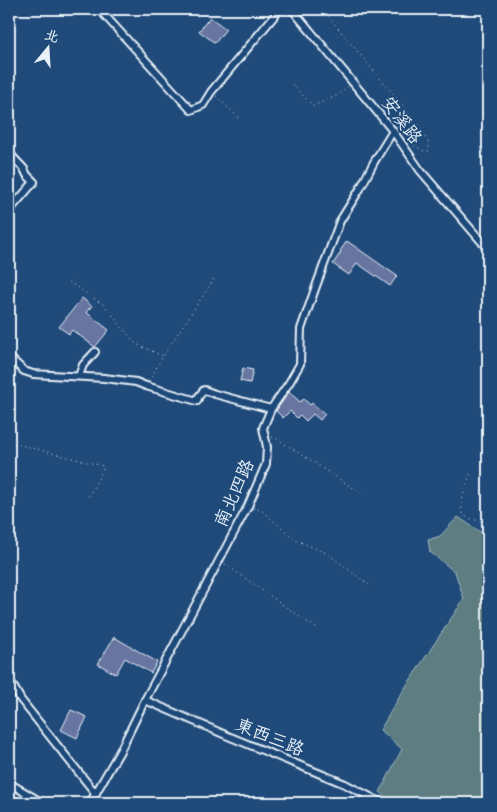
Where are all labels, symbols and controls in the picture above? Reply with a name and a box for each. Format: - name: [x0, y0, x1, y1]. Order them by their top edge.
- north arrow: [22, 22, 72, 72]
- text: 北: [43, 26, 61, 46]
- street label: 安溪路: [377, 92, 427, 148]
- street label: 南北四路: [209, 456, 259, 530]
- street label: 東西三路: [233, 713, 307, 761]

